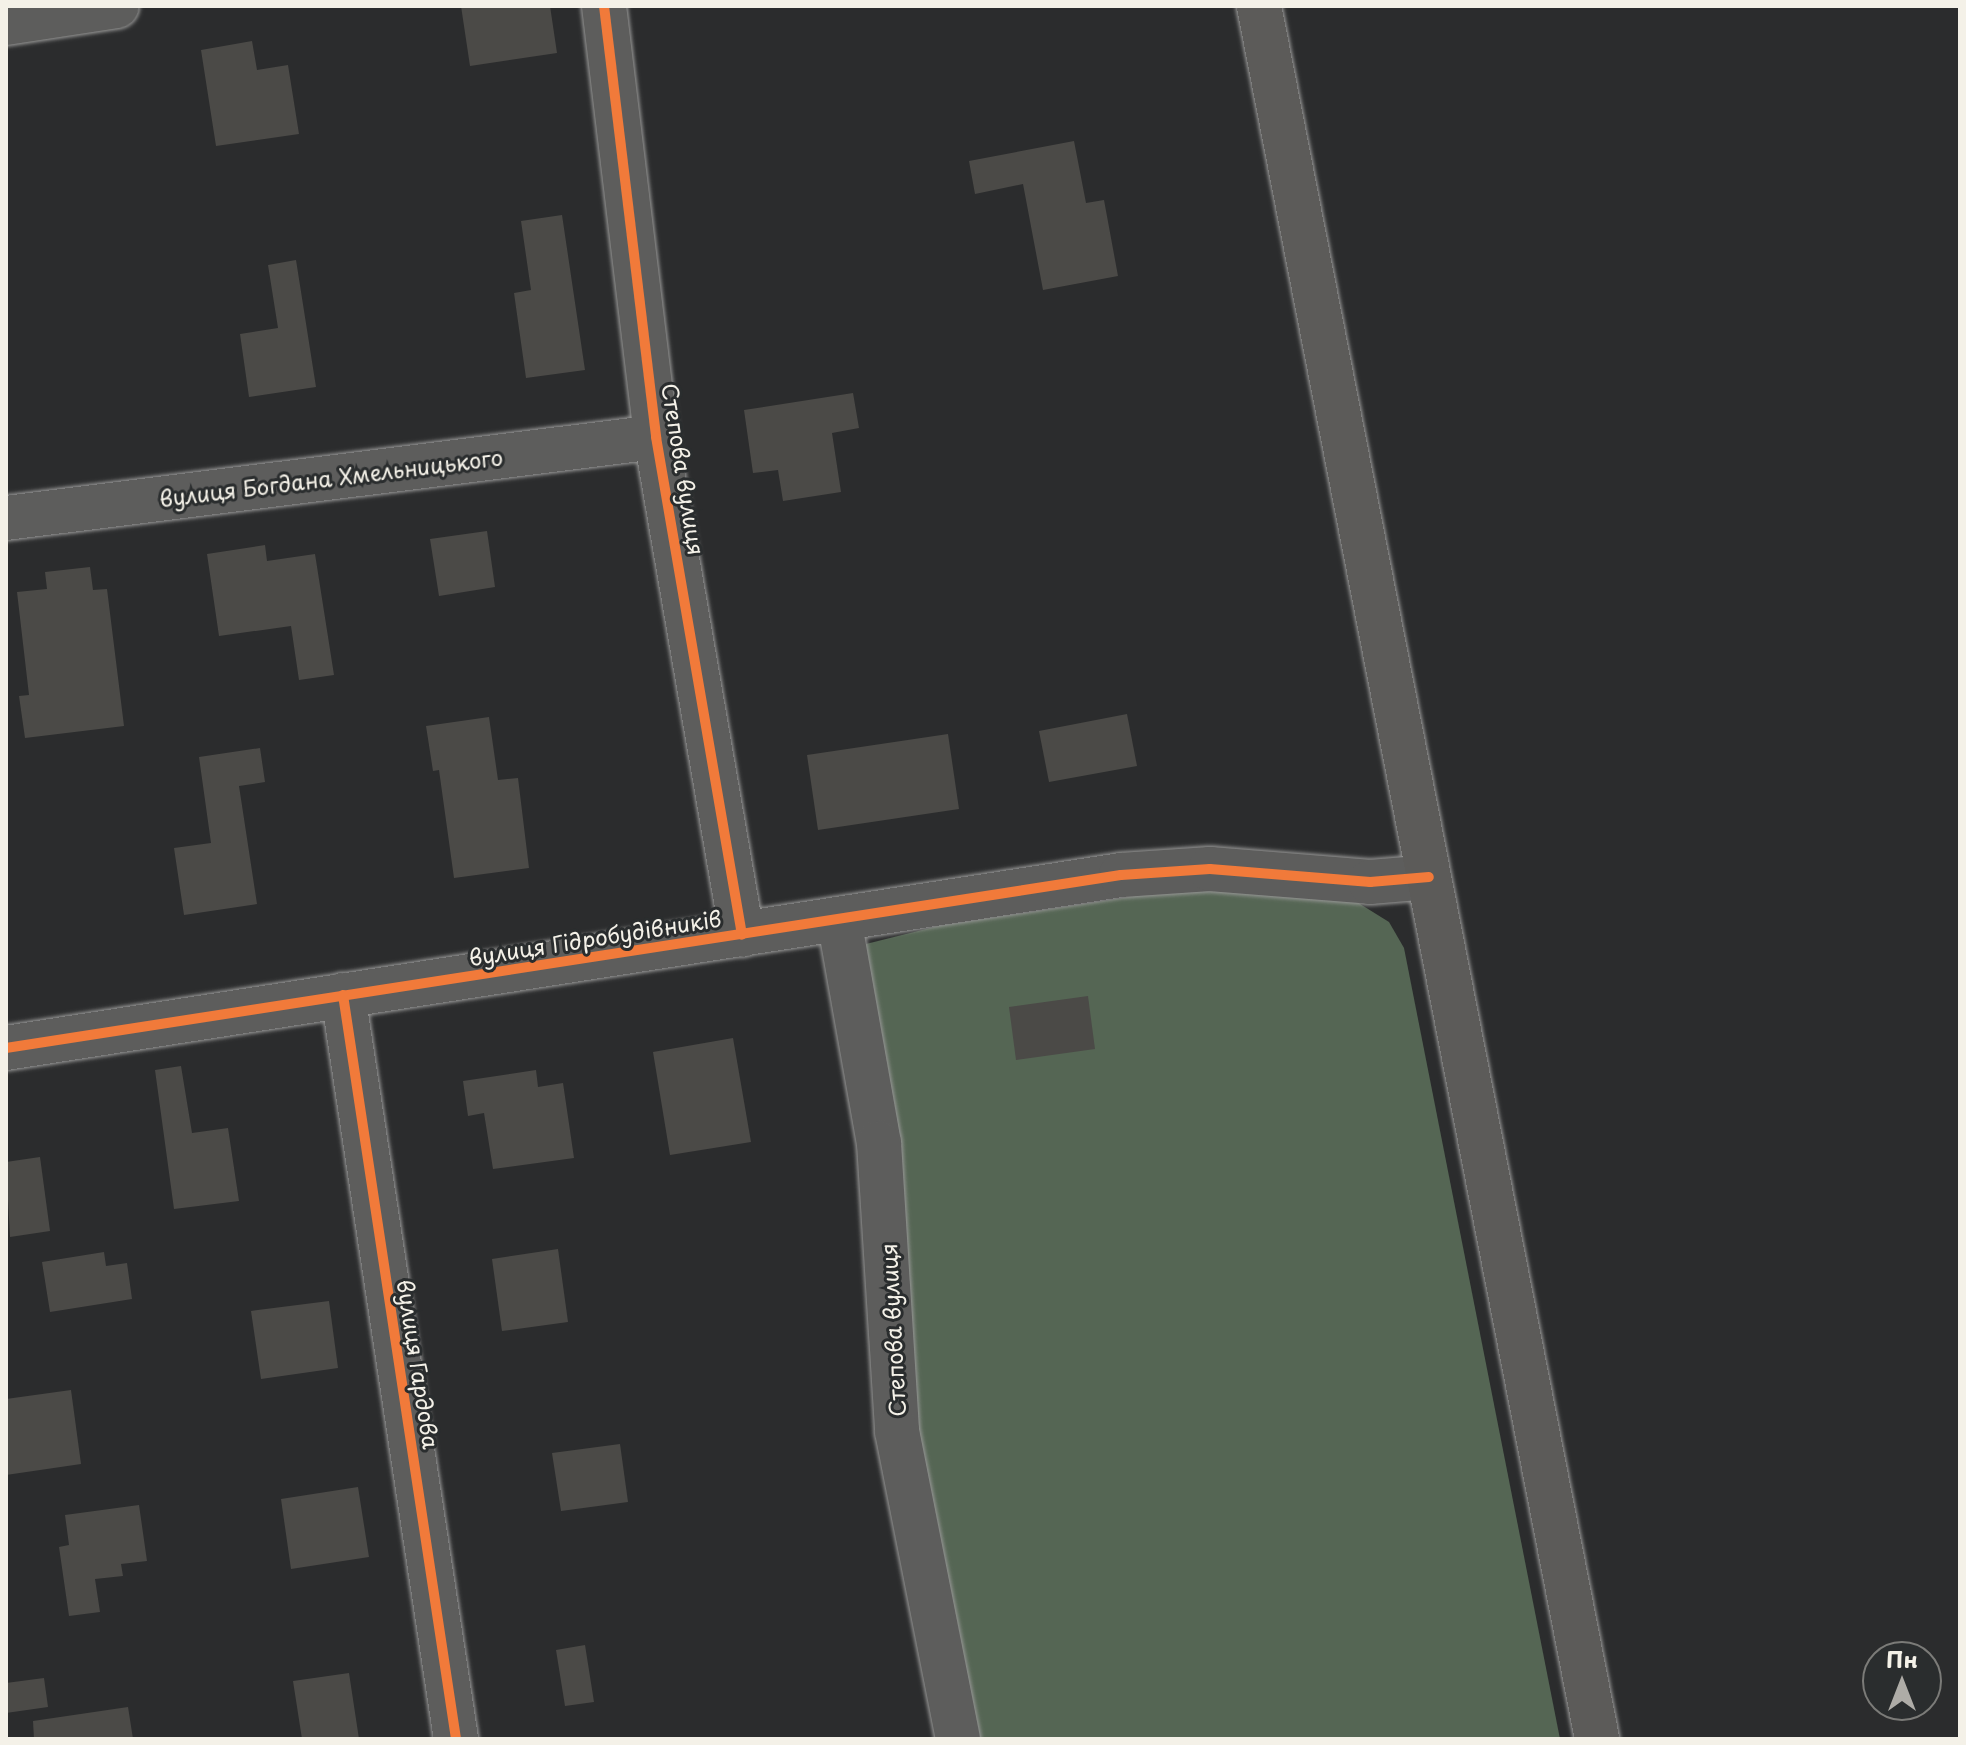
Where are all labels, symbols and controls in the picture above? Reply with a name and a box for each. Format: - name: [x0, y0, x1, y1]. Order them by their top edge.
- street label: Степова вулиця: [657, 381, 711, 557]
- street label: вулиця Богдана Хмельницького: [157, 443, 505, 511]
- street label: вулиця Гідробудівників: [467, 904, 723, 970]
- street label: Степова вулиця: [874, 1242, 910, 1418]
- street label: вулиця Гардова: [393, 1277, 445, 1451]
- north arrow: [1862, 1641, 1942, 1721]
- text: Пн: [1886, 1642, 1918, 1675]

